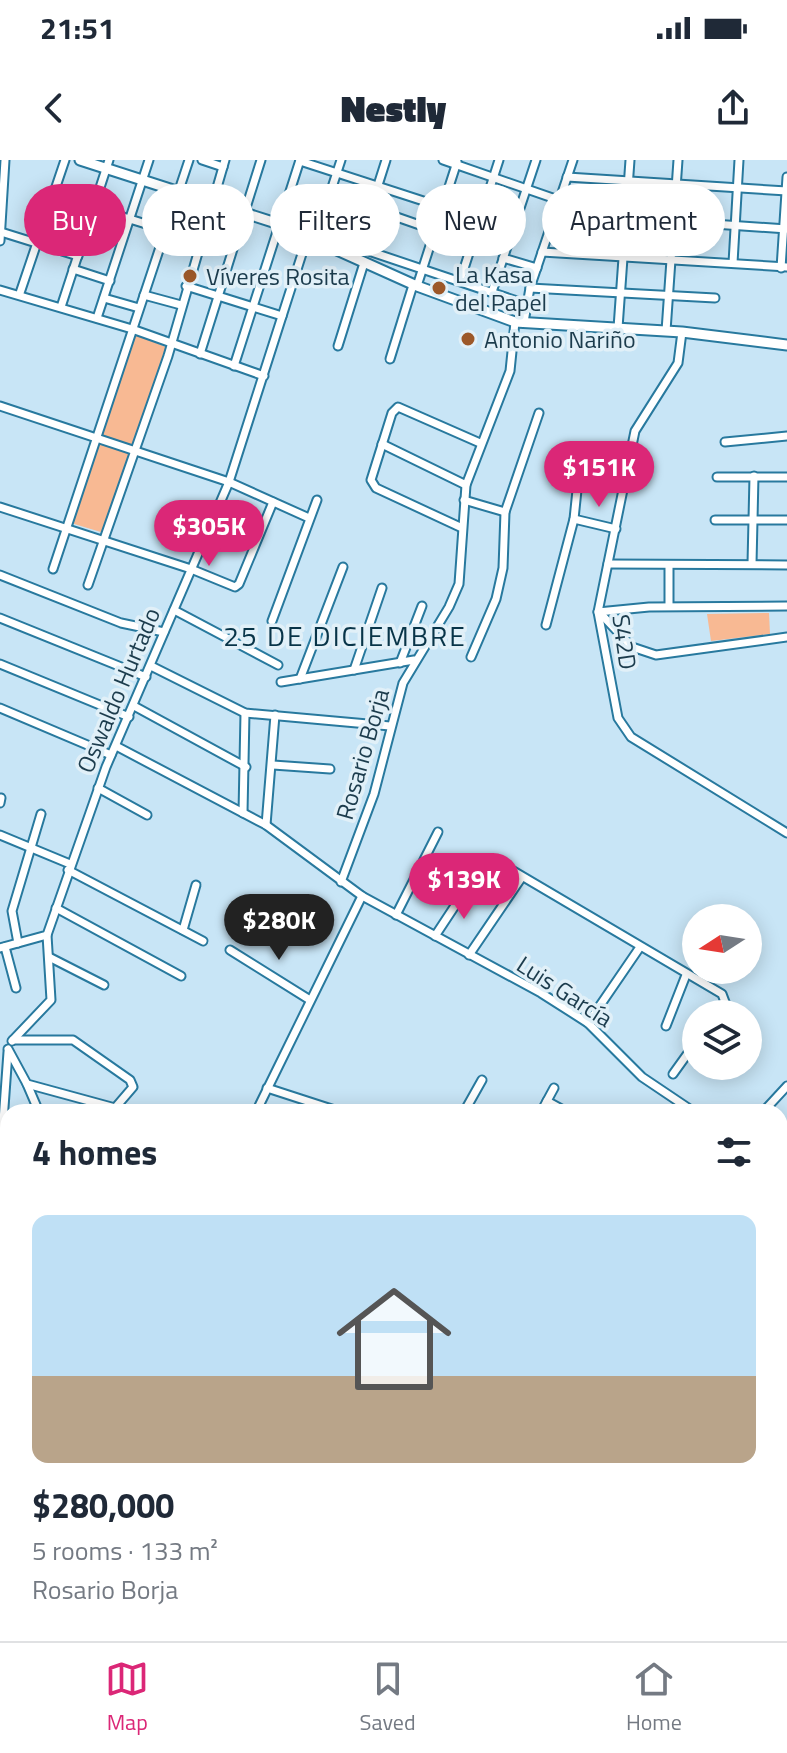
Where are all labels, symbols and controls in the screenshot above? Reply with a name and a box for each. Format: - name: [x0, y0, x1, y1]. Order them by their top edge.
- text: 21:51: [40, 5, 115, 51]
- text: Nestly: [341, 81, 446, 136]
- icon: back: [32, 86, 76, 130]
- icon: share: [711, 86, 755, 130]
- chip: Buy: [24, 184, 126, 256]
- chip: Rent: [142, 184, 254, 256]
- chip: Filters: [270, 184, 400, 256]
- chip: New: [416, 184, 526, 256]
- chip: Apartment: [542, 184, 725, 256]
- place label: La Kasa del Papel: [455, 256, 547, 320]
- place label: Víveres Rosita: [206, 258, 349, 294]
- marker: Víveres Rosita: [181, 267, 199, 285]
- marker: La Kasa del Papel: [430, 279, 448, 297]
- place label: Antonio Nariño: [484, 321, 636, 357]
- marker: Antonio Nariño: [459, 330, 477, 348]
- pin: $151K: [543, 441, 655, 509]
- text: $151K: [562, 447, 636, 486]
- pin: $305K: [153, 500, 265, 568]
- text: $305K: [172, 506, 246, 545]
- street label: Oswaldo Hurtado: [67, 602, 169, 778]
- street label: S42D: [603, 612, 647, 672]
- district label: 25 DE DICIEMBRE: [223, 614, 467, 657]
- street label: Rosario Borja: [326, 684, 398, 824]
- pin: $139K: [408, 853, 520, 921]
- text: $139K: [427, 859, 501, 898]
- pin: $280K: [223, 894, 335, 962]
- text: $280K: [242, 900, 316, 939]
- north arrow: [682, 904, 762, 984]
- map controls: [682, 904, 762, 1080]
- street label: Luis García: [510, 946, 620, 1036]
- button: layers: [682, 1000, 762, 1080]
- text: 4 homes: [32, 1126, 157, 1178]
- icon: filters: [712, 1130, 756, 1174]
- icon: home: [322, 1267, 466, 1411]
- text: $280,000: [32, 1479, 174, 1531]
- text: 5 rooms · 133 m²: [32, 1531, 218, 1570]
- text: Rosario Borja: [32, 1570, 178, 1609]
- tab: Map: [105, 1657, 149, 1739]
- tab: Saved: [360, 1657, 416, 1739]
- tab: Home: [626, 1657, 682, 1739]

